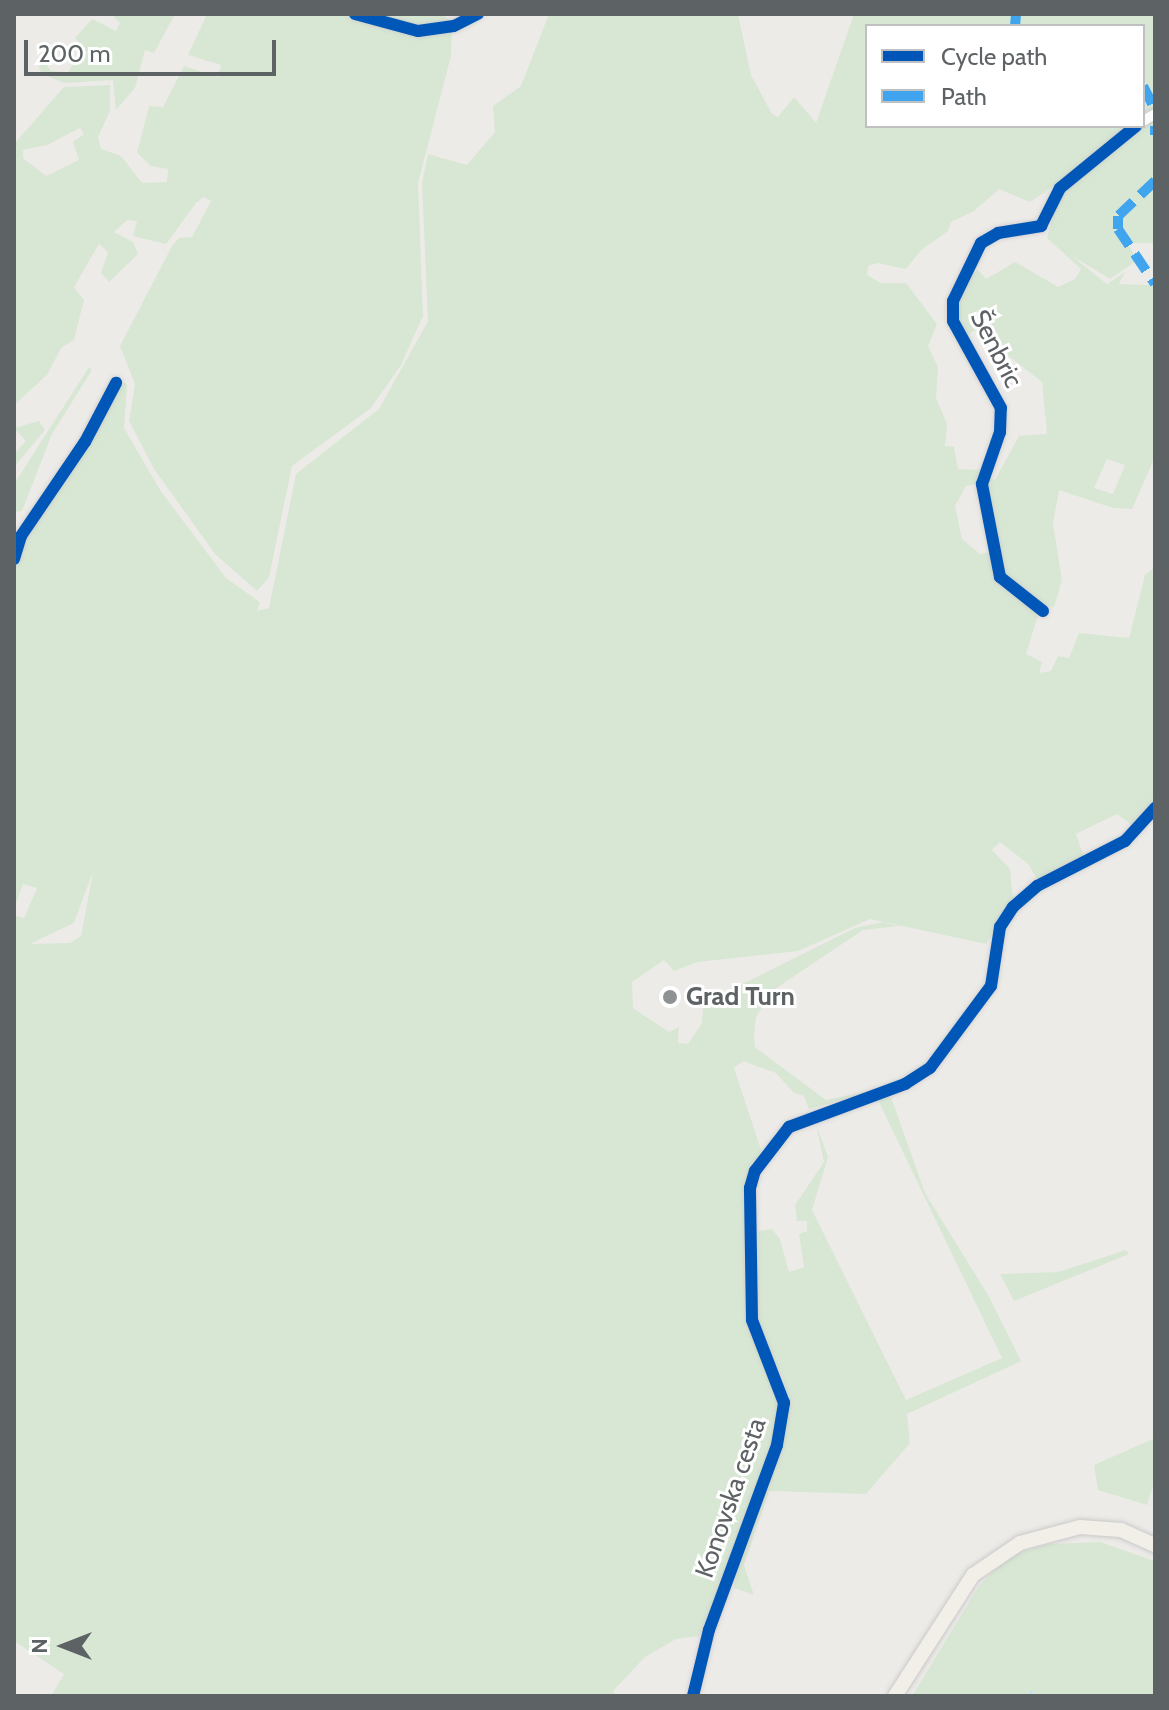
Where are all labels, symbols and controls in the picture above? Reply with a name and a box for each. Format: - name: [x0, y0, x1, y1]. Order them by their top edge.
- scale bar: [28, 24, 280, 74]
- legend: [865, 24, 1145, 128]
- text: 200 m: [38, 39, 111, 68]
- text: Cycle path: [941, 42, 1047, 71]
- text: Path: [941, 82, 987, 111]
- street label: Šenbric: [963, 305, 1029, 393]
- place label: Grad Turn: [686, 981, 795, 1013]
- marker: Grad Turn: [661, 988, 679, 1006]
- street label: Konovska cesta: [689, 1414, 773, 1582]
- north arrow: [24, 1606, 104, 1686]
- text: N: [26, 1638, 53, 1654]

